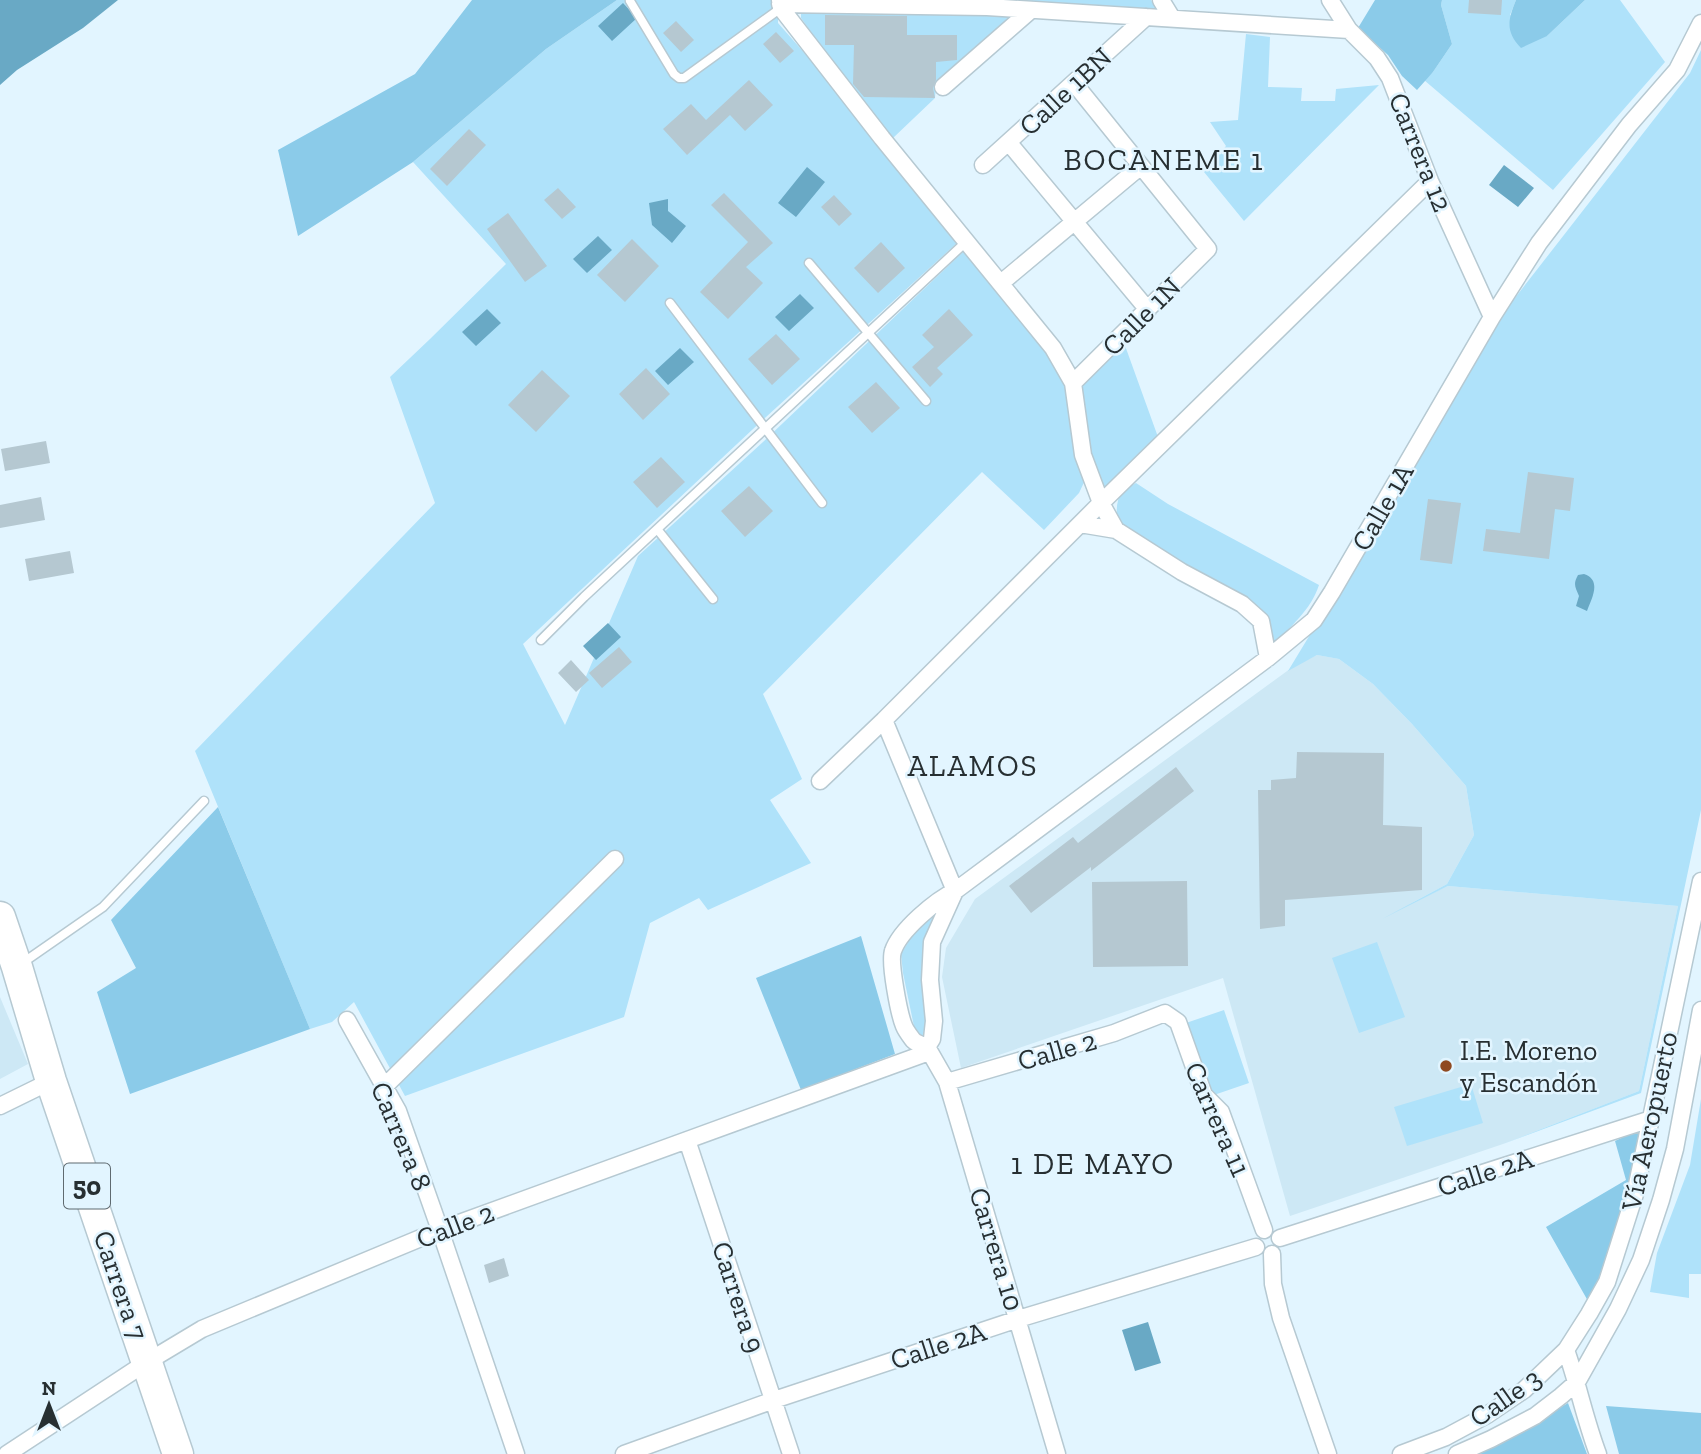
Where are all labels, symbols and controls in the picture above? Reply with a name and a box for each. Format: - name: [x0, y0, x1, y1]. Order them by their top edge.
- street label: Calle 1BN: [1012, 40, 1118, 142]
- street label: Carrera 12: [1382, 88, 1459, 216]
- district label: BOCANEME 1: [1063, 142, 1265, 178]
- street label: Calle 1N: [1095, 270, 1187, 362]
- street label: Calle 1A: [1344, 457, 1421, 557]
- district label: ALAMOS: [907, 748, 1039, 784]
- street label: Calle 2: [1014, 1024, 1100, 1077]
- street label: Vía Aeropuerto: [1614, 1029, 1685, 1215]
- place label: I.E. Moreno y Escandón: [1460, 1034, 1597, 1099]
- street label: Carrera 11: [1178, 1057, 1257, 1182]
- marker: I.E. Moreno y Escandón: [1438, 1058, 1454, 1074]
- street label: Carrera 8: [364, 1077, 439, 1196]
- street label: Calle 2A: [1433, 1141, 1538, 1203]
- district label: 1 DE MAYO: [1011, 1146, 1175, 1182]
- road number: 50: [64, 1163, 110, 1208]
- street label: Carrera 10: [962, 1184, 1031, 1315]
- street label: Calle 2: [412, 1196, 499, 1255]
- street label: Carrera 7: [87, 1226, 155, 1344]
- street label: Carrera 9: [705, 1237, 772, 1357]
- street label: Calle 2A: [886, 1314, 991, 1376]
- street label: Calle 3: [1463, 1361, 1547, 1434]
- north arrow: [14, 1370, 84, 1440]
- text: N: [42, 1377, 56, 1400]

